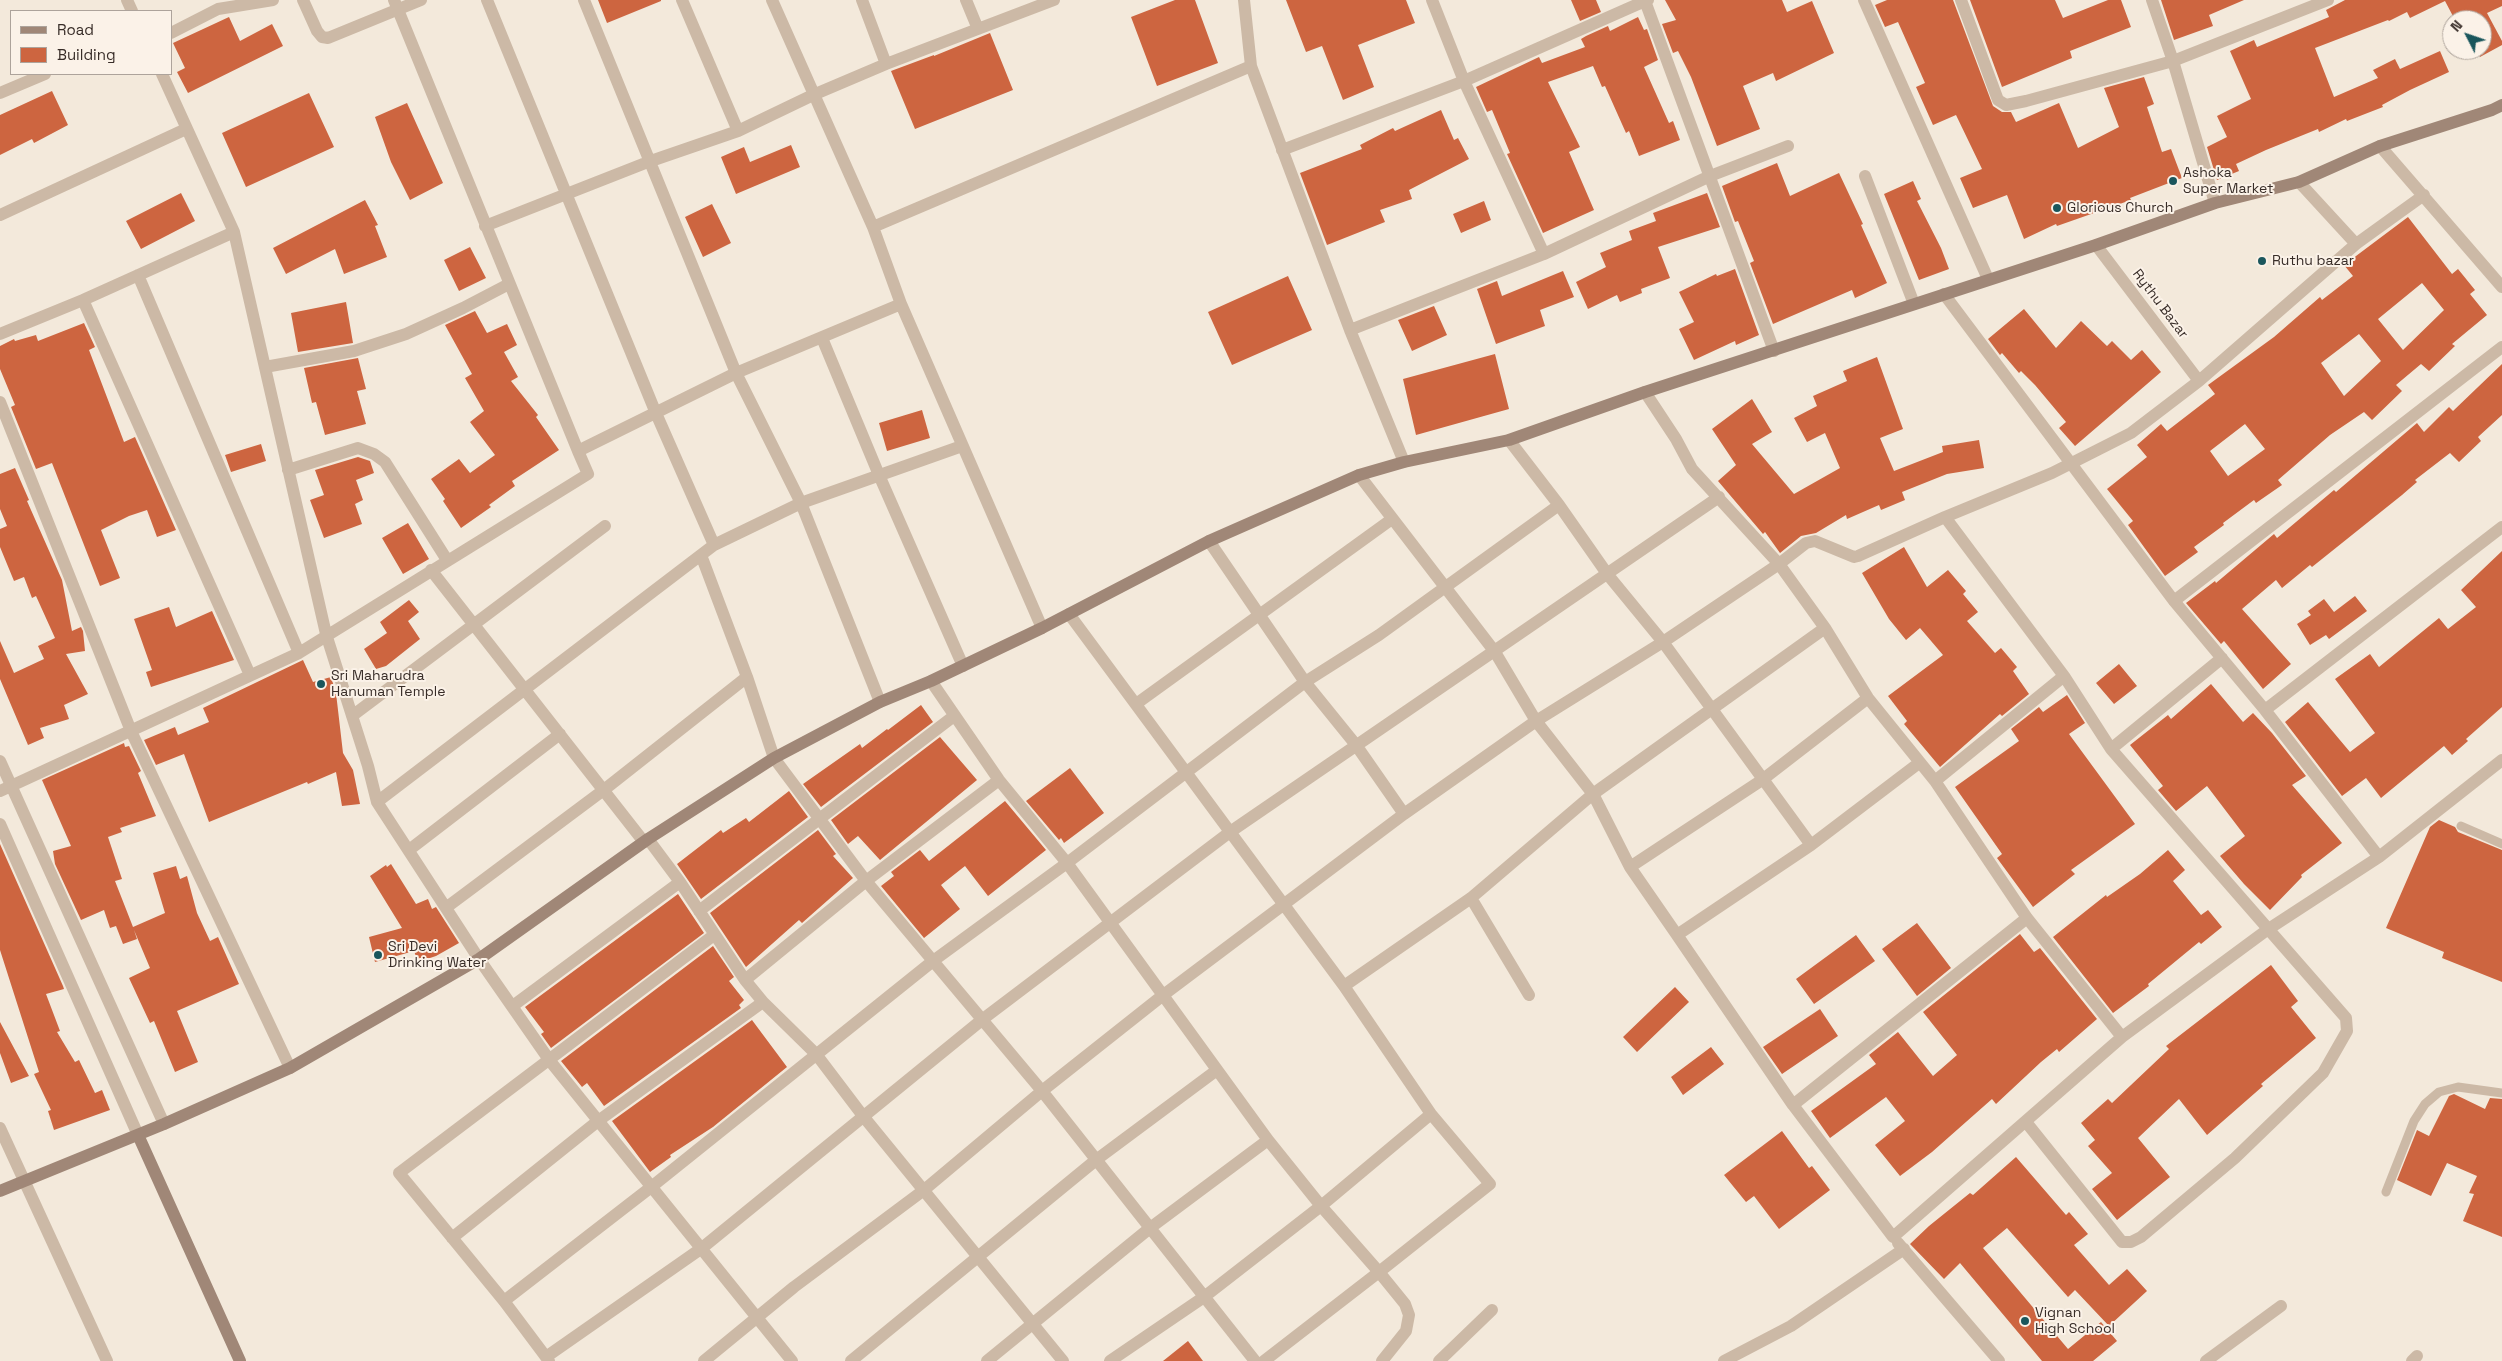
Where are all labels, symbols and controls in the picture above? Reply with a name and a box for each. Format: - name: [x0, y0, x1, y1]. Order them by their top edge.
- legend: [10, 10, 172, 75]
- north arrow: [2442, 10, 2492, 60]
- text: N: [2447, 16, 2466, 35]
- text: Road: [57, 20, 94, 39]
- text: Building: [57, 45, 116, 64]
- place label: Ashoka Super Market: [2183, 165, 2273, 198]
- marker: Ashoka Super Market: [2167, 175, 2179, 187]
- place label: Glorious Church: [2067, 200, 2173, 216]
- marker: Glorious Church: [2051, 202, 2063, 214]
- place label: Ruthu bazar: [2272, 253, 2354, 269]
- marker: Ruthu bazar: [2256, 255, 2268, 267]
- street label: Rythu Bazar: [2129, 266, 2191, 342]
- place label: Sri Maharudra Hanuman Temple: [331, 668, 445, 700]
- marker: Sri Maharudra Hanuman Temple: [315, 678, 327, 690]
- place label: Sri Devi Drinking Water: [388, 939, 486, 972]
- marker: Sri Devi Drinking Water: [372, 949, 384, 961]
- place label: Vignan High School: [2035, 1305, 2115, 1338]
- marker: Vignan High School: [2019, 1315, 2031, 1327]

